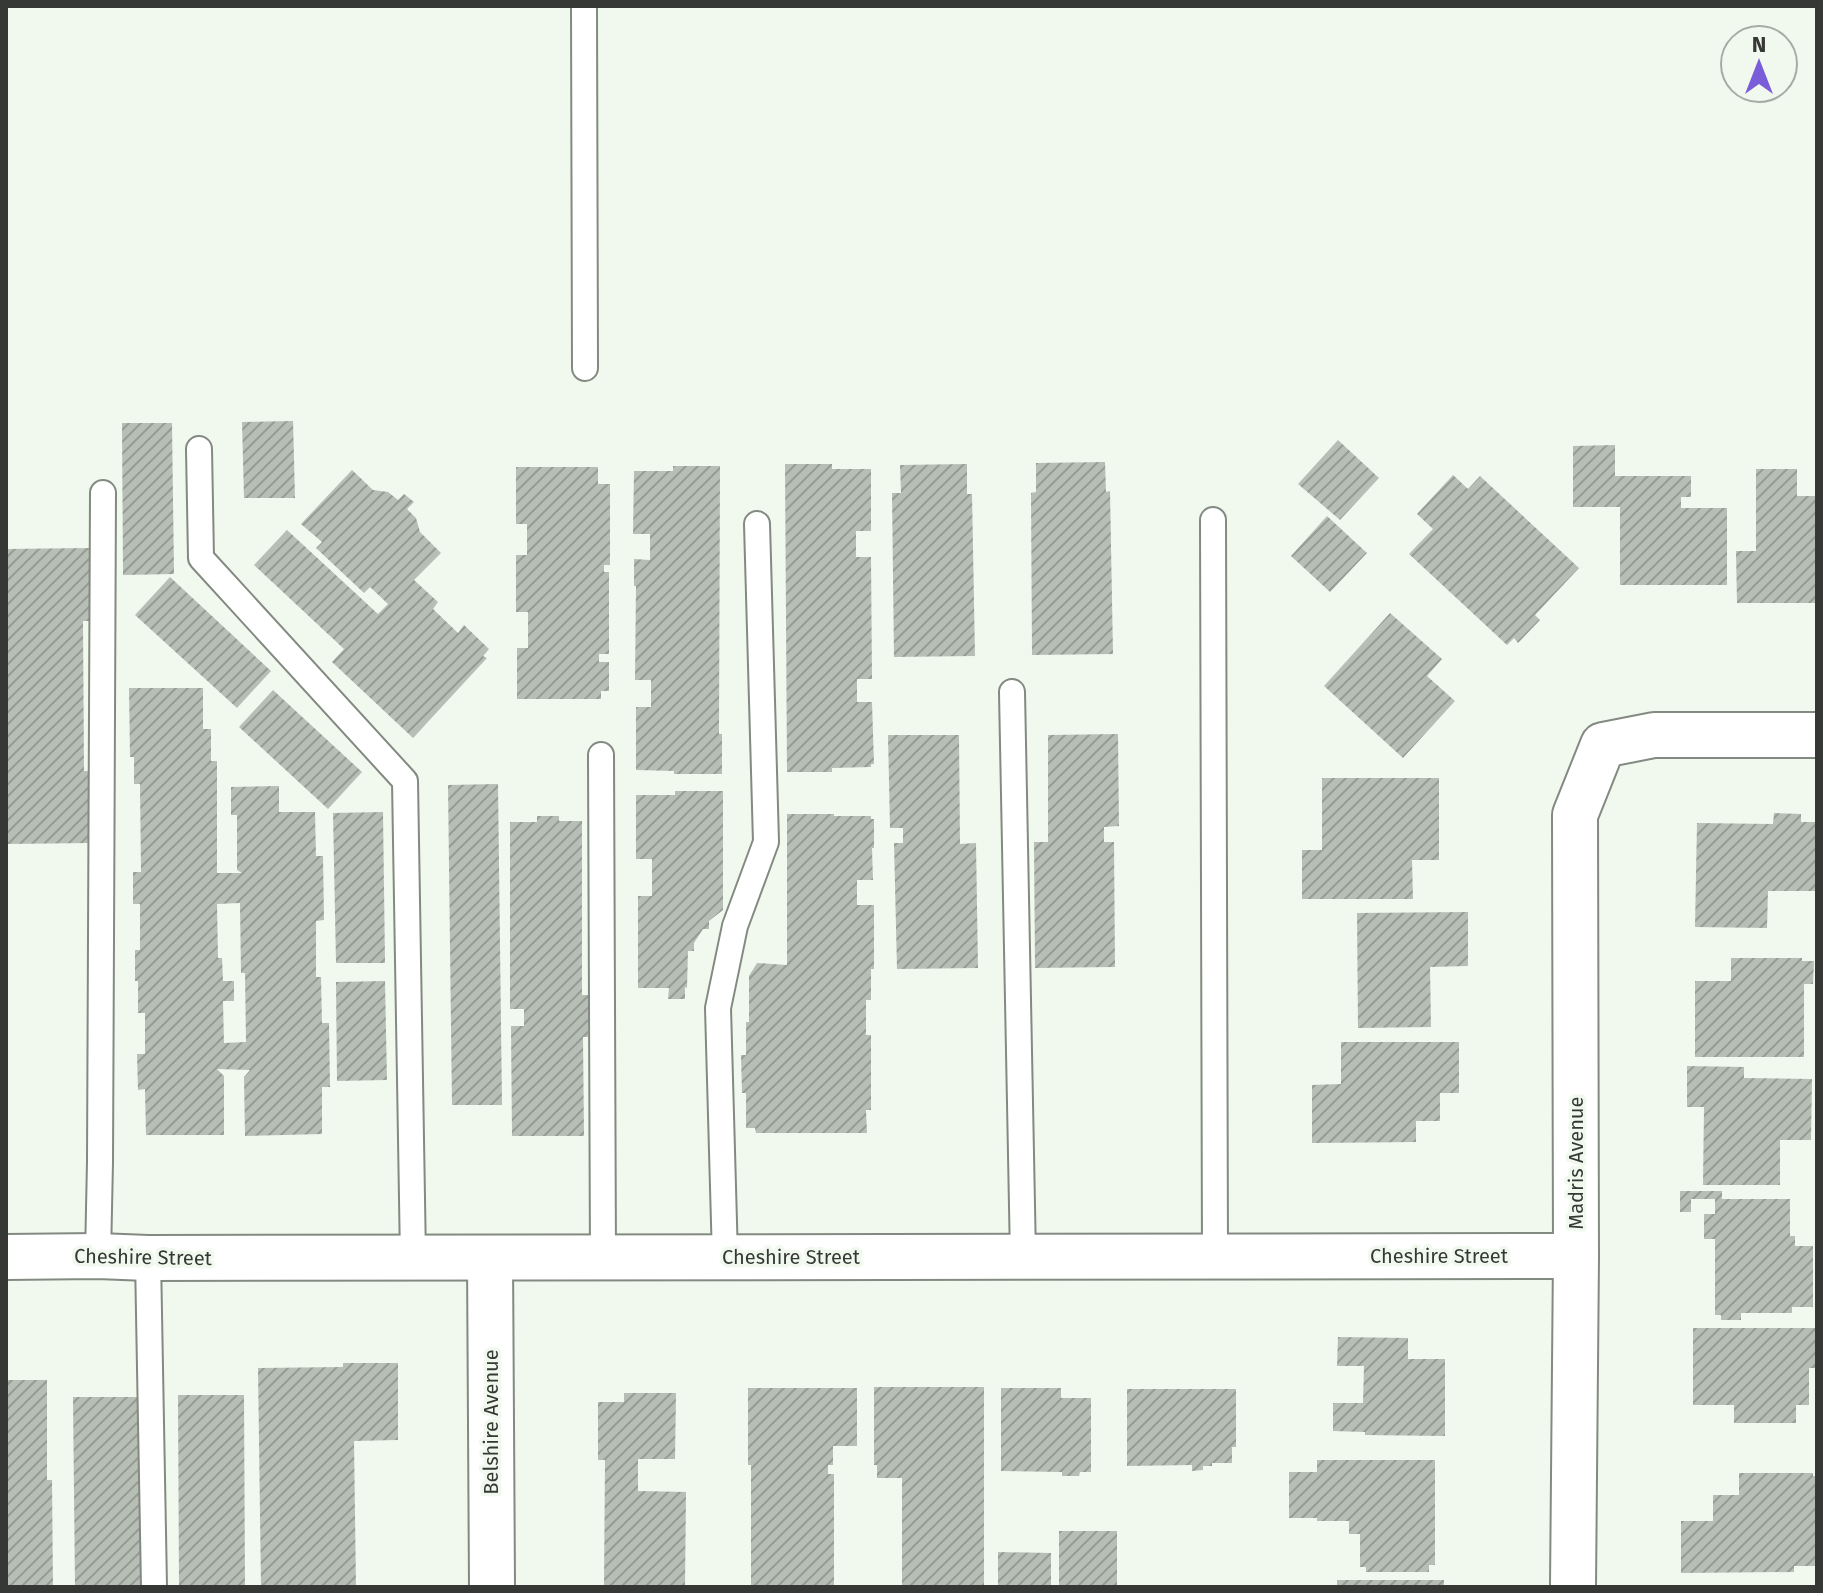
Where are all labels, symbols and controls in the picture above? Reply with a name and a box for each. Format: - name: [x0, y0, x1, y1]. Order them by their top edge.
- north arrow: [1719, 24, 1799, 104]
- text: N: [1752, 31, 1766, 58]
- street label: Madris Avenue: [1564, 1097, 1588, 1229]
- street label: Cheshire Street: [74, 1244, 213, 1270]
- street label: Cheshire Street: [1370, 1244, 1509, 1268]
- street label: Cheshire Street: [722, 1245, 861, 1269]
- street label: Belshire Avenue: [479, 1349, 503, 1495]

